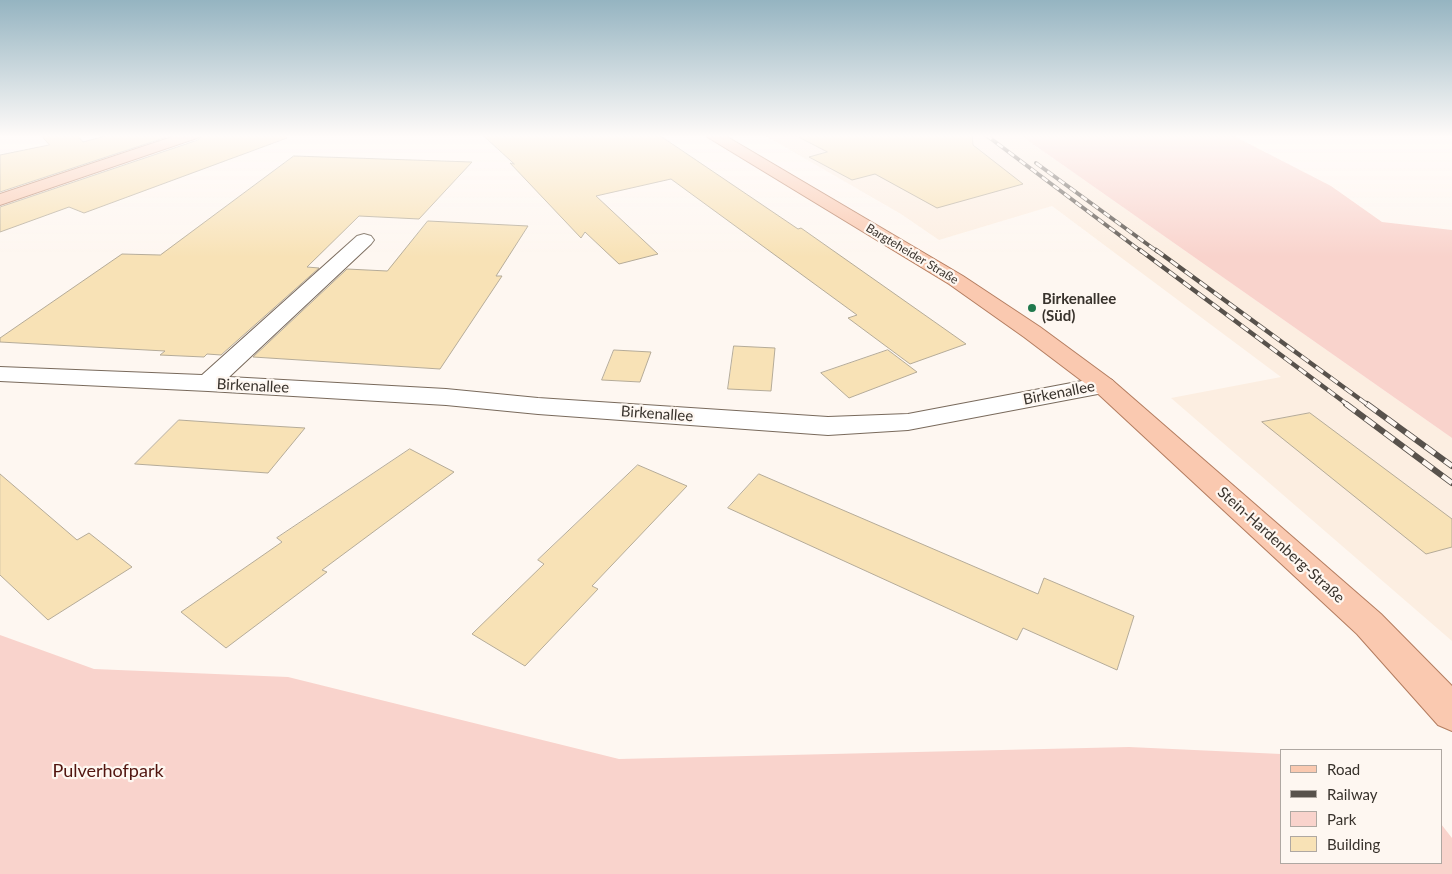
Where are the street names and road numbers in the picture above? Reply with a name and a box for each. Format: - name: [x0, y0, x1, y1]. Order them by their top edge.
- street label: Bargteheider Straße: [863, 221, 961, 287]
- street label: Birkenallee: [216, 375, 290, 397]
- street label: Birkenallee: [1022, 377, 1096, 409]
- street label: Birkenallee: [620, 402, 694, 426]
- street label: Stein-Hardenberg-Straße: [1214, 483, 1348, 607]

